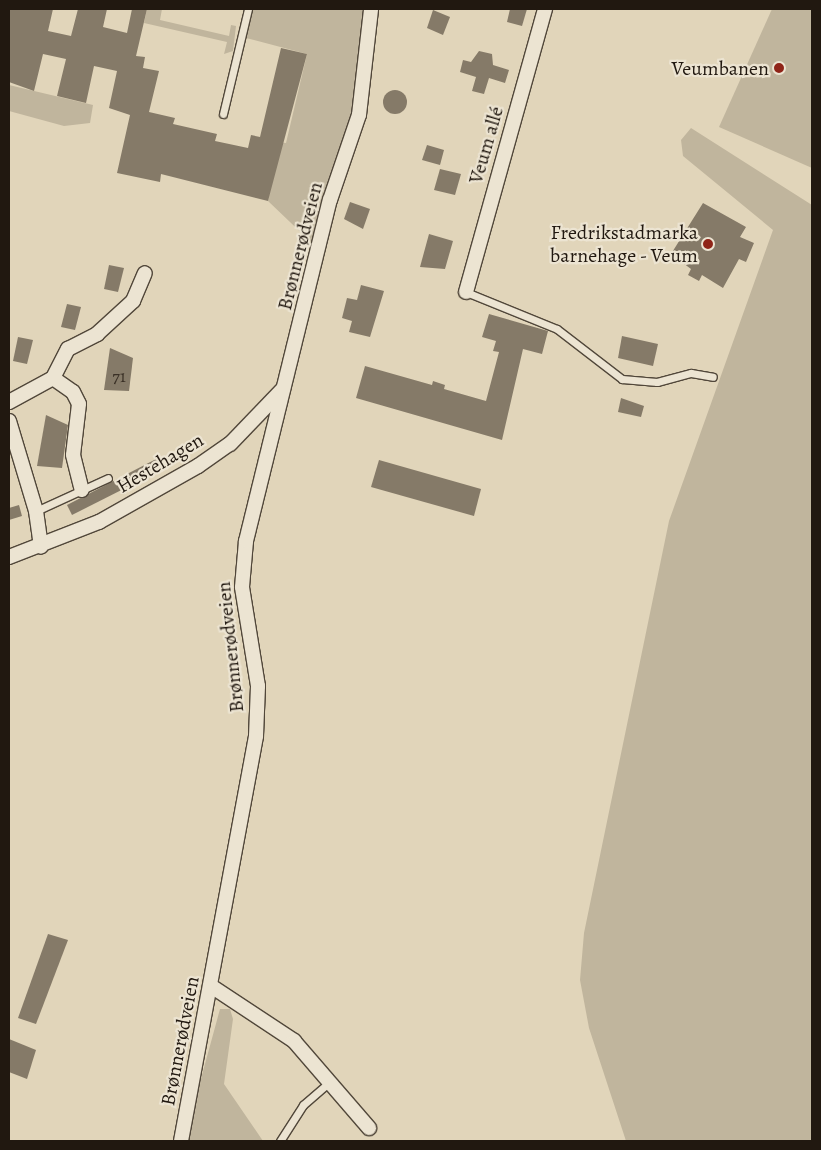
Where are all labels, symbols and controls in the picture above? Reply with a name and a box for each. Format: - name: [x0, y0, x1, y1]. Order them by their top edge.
- place label: Veumbanen: [672, 56, 769, 80]
- marker: Veumbanen: [773, 62, 785, 74]
- street label: Veum allé: [464, 104, 508, 186]
- street label: Brønnerødveien: [272, 179, 328, 313]
- place label: Fredrikstadmarka barnehage - Veum: [549, 220, 698, 267]
- marker: Fredrikstadmarka barnehage - Veum: [702, 238, 714, 250]
- house number: 71: [112, 365, 126, 387]
- street label: Hestehagen: [112, 428, 208, 498]
- street label: Brønnerødveien: [211, 580, 249, 714]
- street label: Brønnerødveien: [156, 974, 204, 1108]

